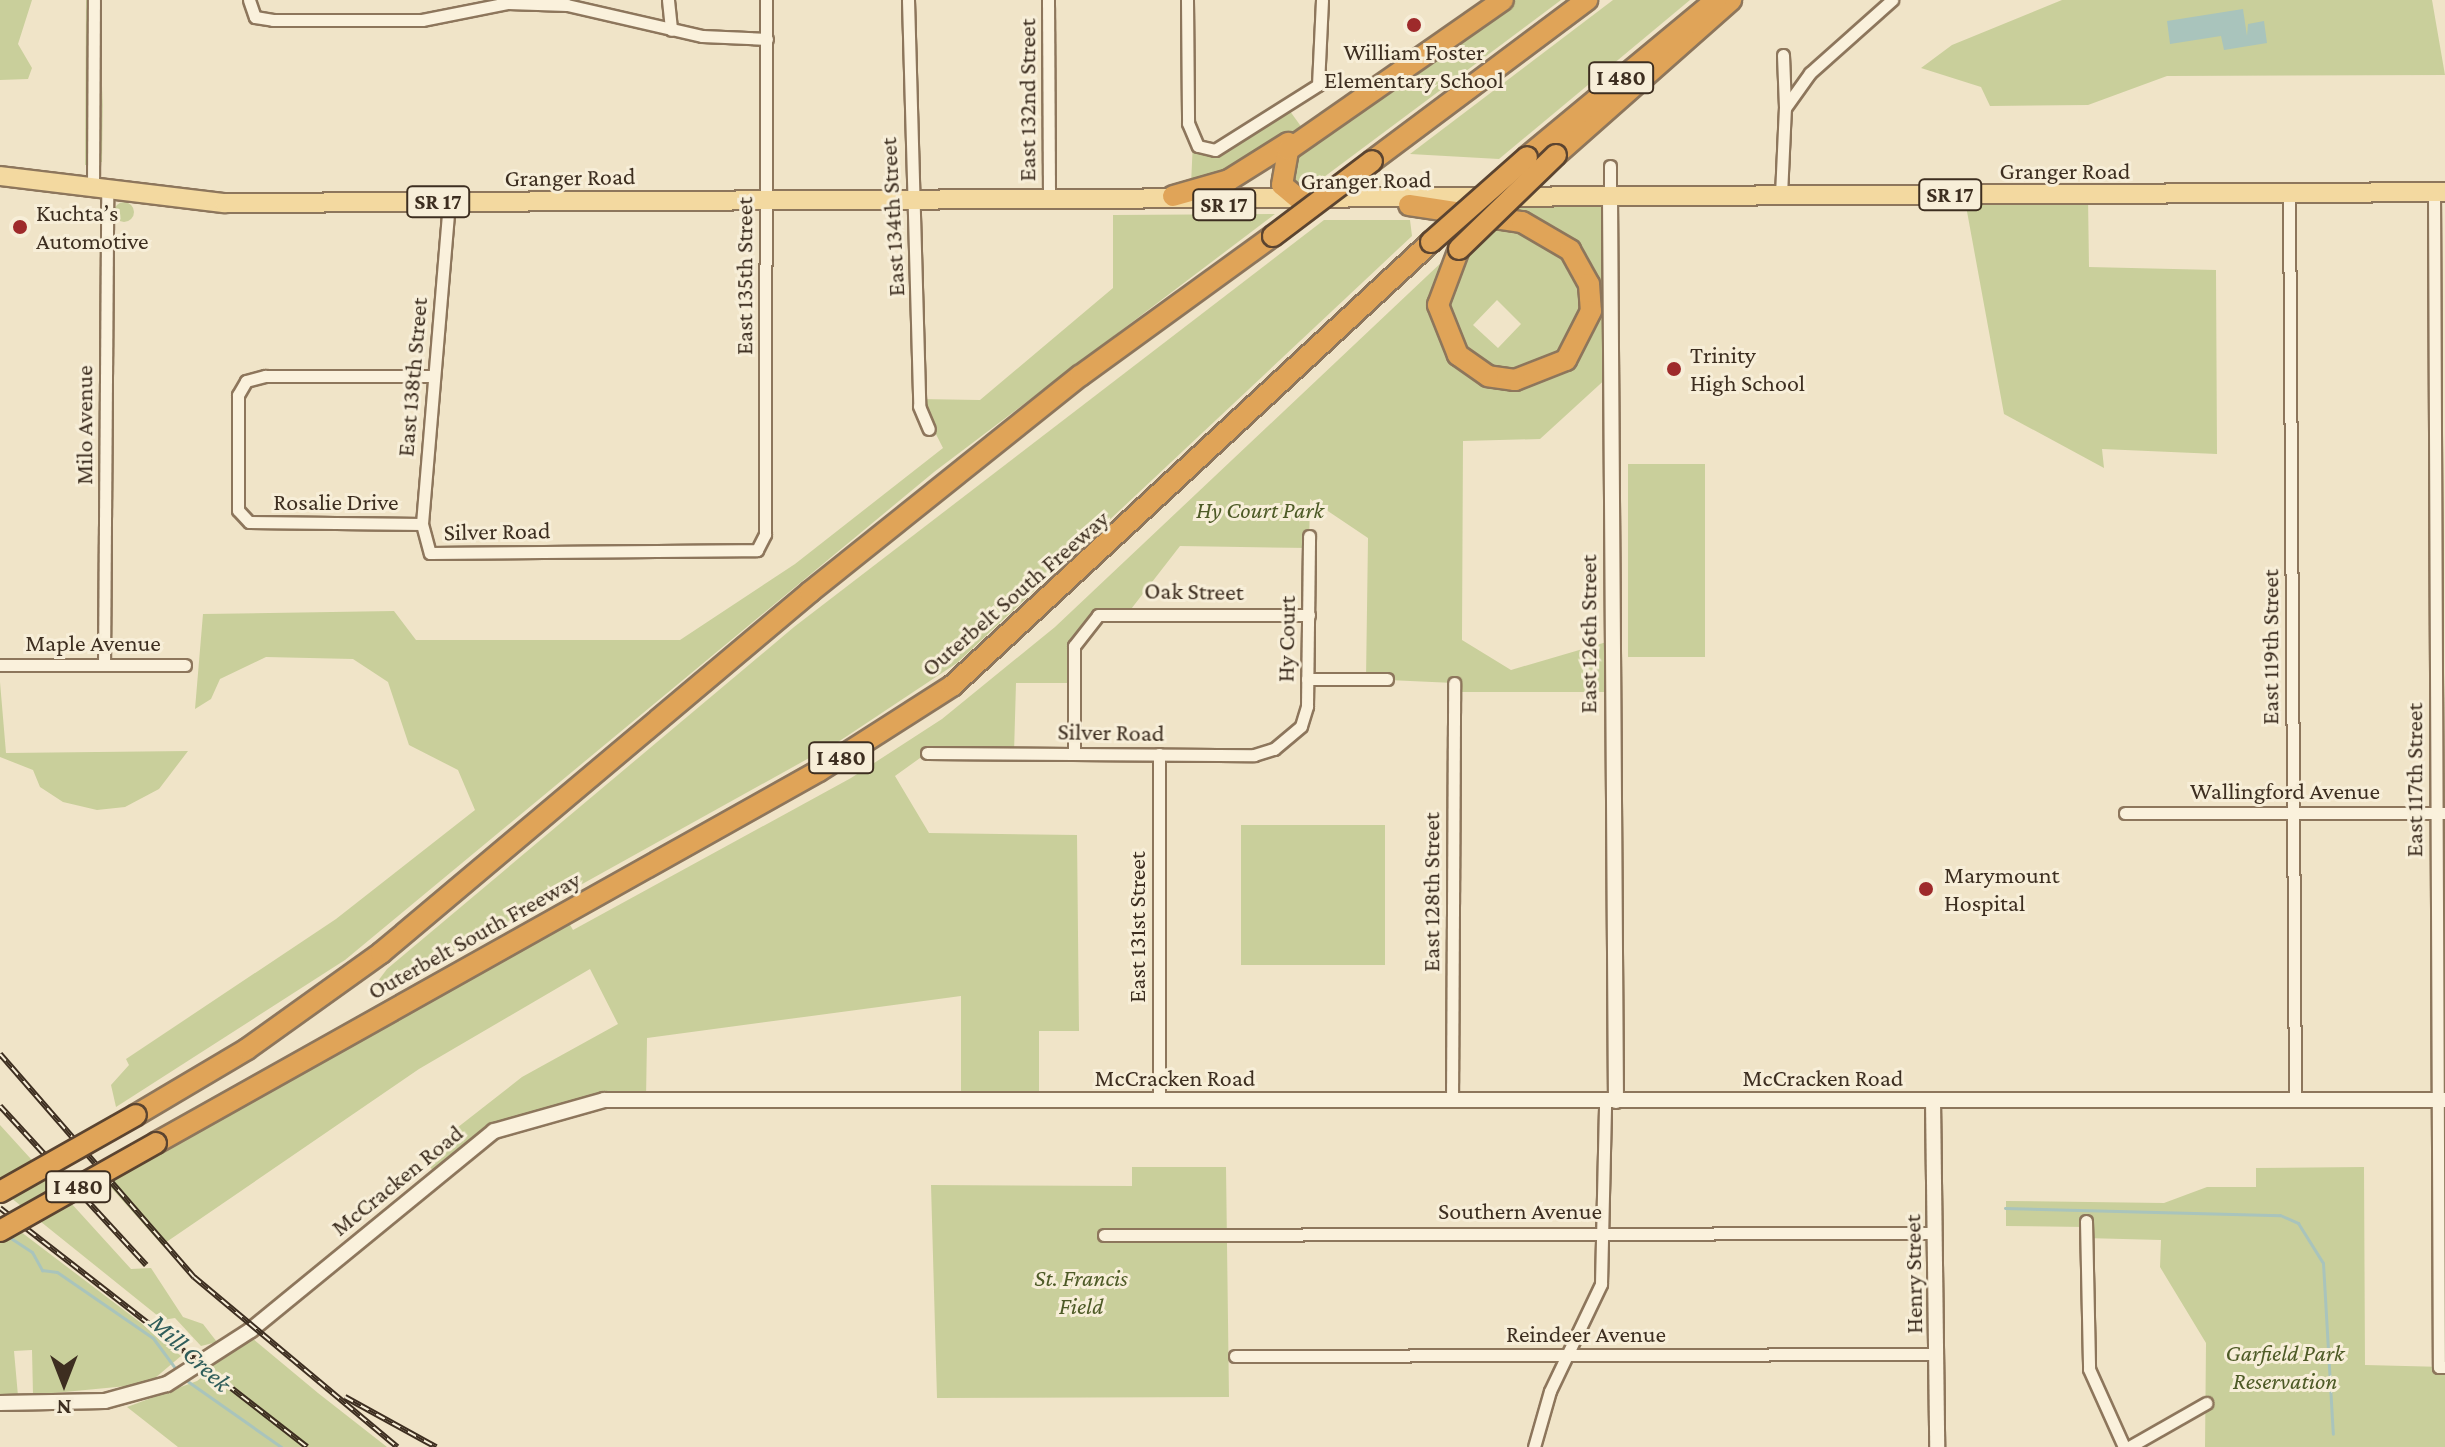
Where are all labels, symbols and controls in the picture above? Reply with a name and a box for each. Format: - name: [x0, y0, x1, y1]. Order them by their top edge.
- marker: William Foster Elementary School: [1405, 16, 1423, 34]
- street label: East 132nd Street: [1013, 19, 1041, 181]
- place label: William Foster Elementary School: [1324, 38, 1504, 94]
- road number: I 480: [1587, 60, 1655, 96]
- street label: East 134th Street: [873, 137, 911, 297]
- street label: Granger Road: [2000, 157, 2130, 185]
- street label: Granger Road: [504, 161, 636, 193]
- street label: Granger Road: [1300, 164, 1432, 196]
- road number: SR 17: [1918, 177, 1982, 213]
- road number: SR 17: [406, 184, 470, 220]
- road number: SR 17: [1192, 187, 1256, 223]
- street label: East 135th Street: [730, 197, 758, 355]
- place label: Kuchta’s Automotive: [36, 199, 149, 255]
- marker: Kuchta’s Automotive: [11, 218, 29, 236]
- street label: East 138th Street: [391, 296, 433, 458]
- place label: Trinity High School: [1690, 341, 1805, 397]
- marker: Trinity High School: [1665, 360, 1683, 378]
- street label: Milo Avenue: [70, 365, 98, 485]
- street label: Rosalie Drive: [273, 488, 399, 516]
- park label: Hy Court Park: [1196, 496, 1324, 524]
- street label: Outerbelt South Freeway: [915, 504, 1115, 682]
- street label: Silver Road: [443, 516, 551, 546]
- street label: East 126th Street: [1574, 554, 1602, 714]
- street label: East 119th Street: [2256, 569, 2284, 725]
- street label: Oak Street: [1144, 576, 1244, 606]
- street label: Hy Court: [1271, 596, 1301, 682]
- street label: Maple Avenue: [25, 629, 161, 657]
- street label: East 117th Street: [2400, 703, 2428, 857]
- street label: Silver Road: [1057, 717, 1165, 747]
- road number: I 480: [807, 740, 875, 776]
- street label: Wallingford Avenue: [2190, 777, 2380, 805]
- street label: East 128th Street: [1417, 812, 1445, 972]
- street label: East 131st Street: [1123, 851, 1151, 1003]
- place label: Marymount Hospital: [1944, 861, 2059, 917]
- street label: Outerbelt South Freeway: [363, 865, 585, 1005]
- marker: Marymount Hospital: [1915, 878, 1937, 900]
- street label: McCracken Road: [1095, 1064, 1255, 1092]
- street label: McCracken Road: [1743, 1064, 1903, 1092]
- street label: McCracken Road: [325, 1118, 469, 1242]
- road number: I 480: [44, 1169, 112, 1205]
- street label: Southern Avenue: [1438, 1197, 1602, 1225]
- street label: Henry Street: [1898, 1214, 1928, 1334]
- park label: St. Francis Field: [1034, 1264, 1128, 1320]
- water label: Mill Creek: [142, 1307, 238, 1399]
- street label: Reindeer Avenue: [1506, 1320, 1666, 1348]
- park label: Garfield Park Reservation: [2226, 1339, 2344, 1395]
- north arrow: [24, 1343, 104, 1423]
- text: N: [57, 1395, 72, 1420]

